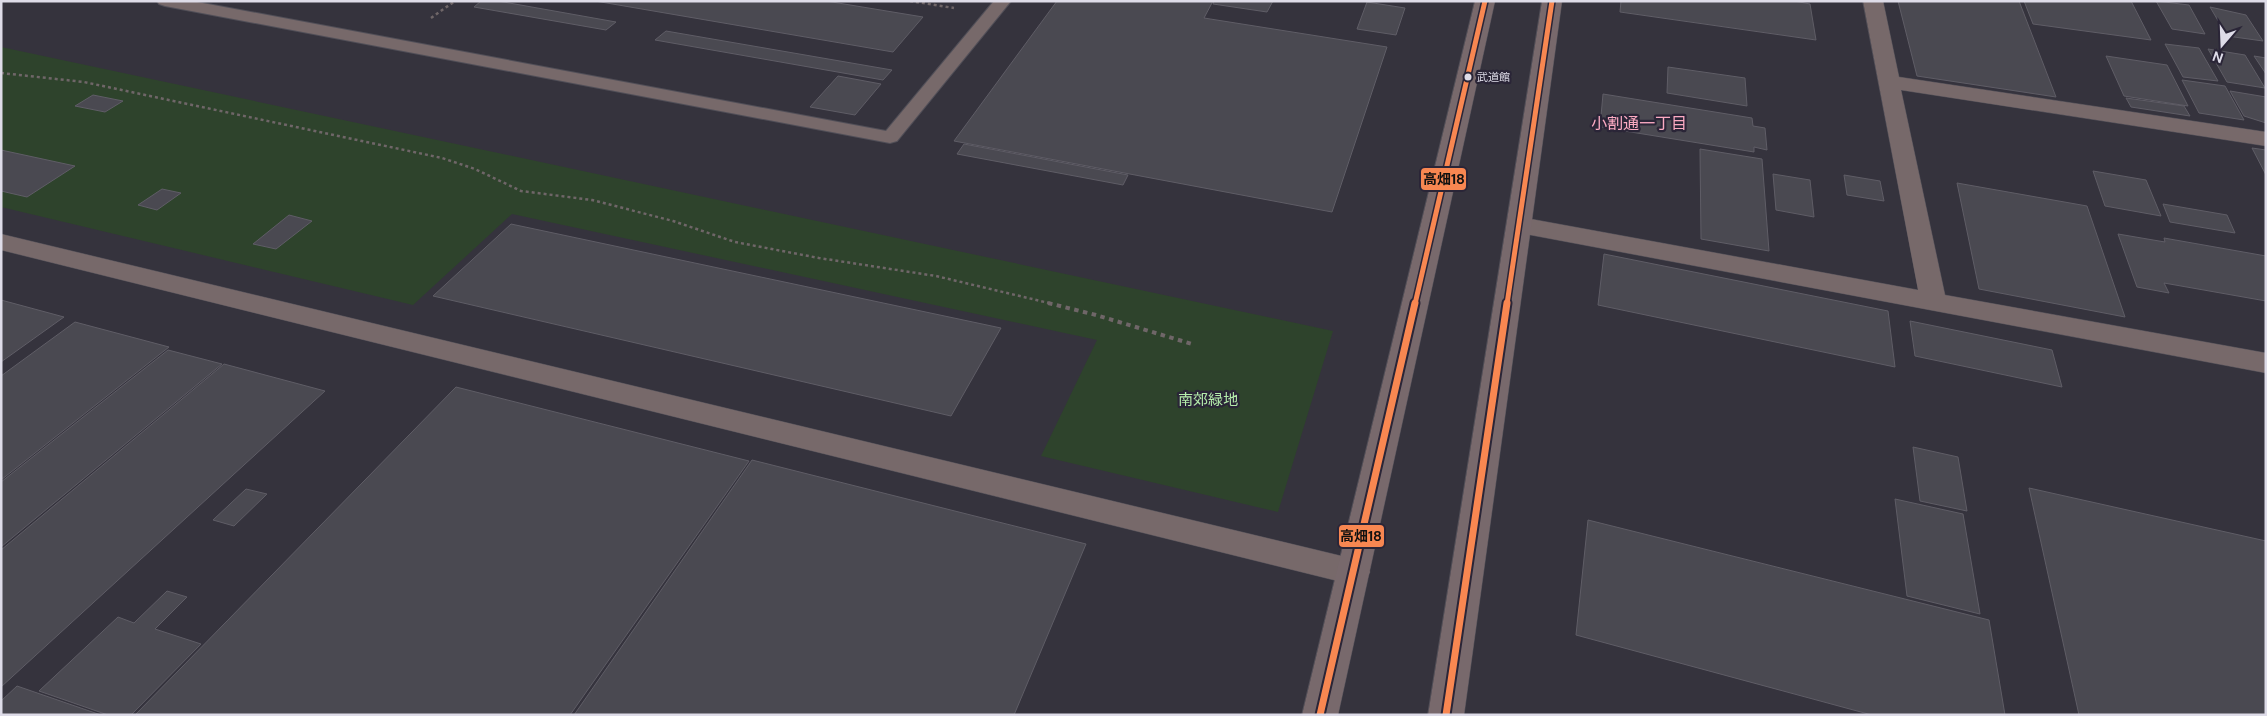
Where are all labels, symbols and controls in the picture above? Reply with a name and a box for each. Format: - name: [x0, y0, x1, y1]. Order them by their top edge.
- north arrow: [2197, 20, 2247, 70]
- text: N: [2210, 47, 2226, 67]
- place label: 武道館: [1477, 70, 1510, 84]
- marker: 武道館: [1463, 72, 1473, 82]
- district label: 小割通一丁目: [1591, 113, 1687, 134]
- line badge: 高畑18: [1420, 167, 1467, 191]
- text: 高畑18: [1423, 170, 1465, 188]
- park label: 南郊緑地: [1178, 390, 1238, 410]
- line badge: 高畑18: [1338, 524, 1385, 548]
- text: 高畑18: [1340, 527, 1382, 545]

